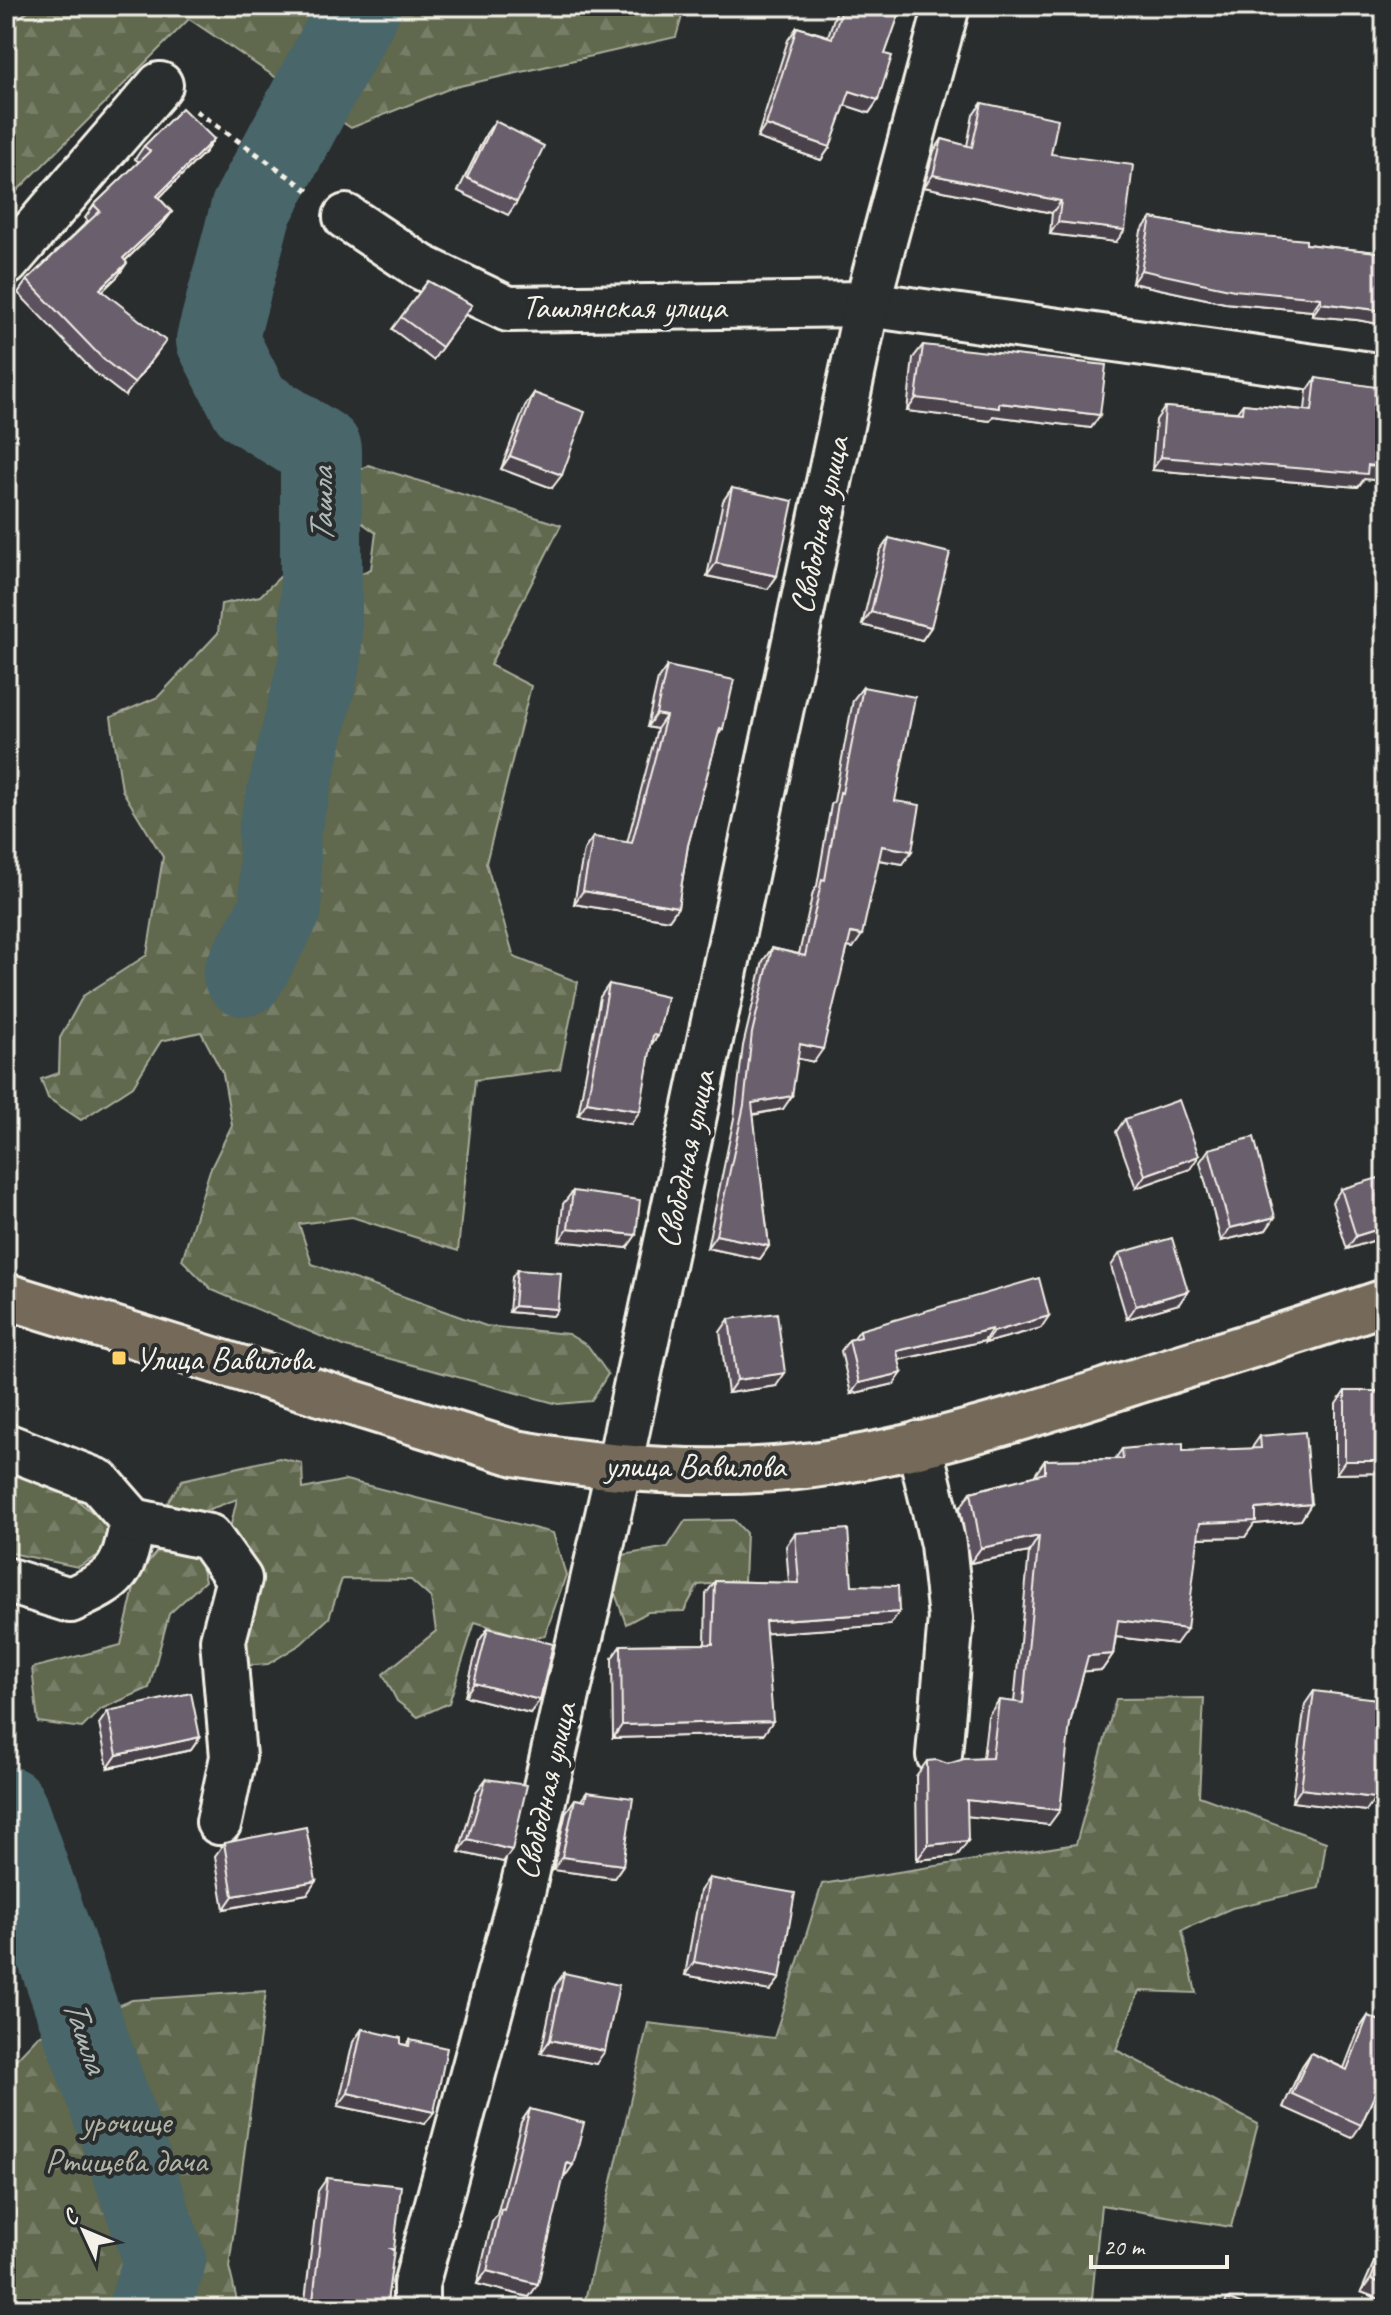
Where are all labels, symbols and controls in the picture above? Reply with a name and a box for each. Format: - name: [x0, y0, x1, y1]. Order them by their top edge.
- street label: Ташлянская улица: [522, 285, 728, 328]
- street label: Свободная улица: [779, 430, 859, 618]
- water label: Ташла: [298, 465, 344, 544]
- street label: Свободная улица: [645, 1064, 725, 1252]
- place label: Улица Вавилова: [135, 1337, 316, 1380]
- marker: Улица Вавилова: [110, 1349, 128, 1367]
- street label: улица Вавилова: [603, 1444, 787, 1487]
- street label: Свободная улица: [504, 1696, 587, 1884]
- water label: Ташла: [52, 1992, 121, 2081]
- park label: урочище Ртищева дача: [45, 2100, 209, 2182]
- north arrow: [44, 2191, 124, 2271]
- text: С: [57, 2202, 86, 2231]
- scale bar: [1091, 2219, 1227, 2269]
- text: 20 m: [1103, 2232, 1146, 2262]

